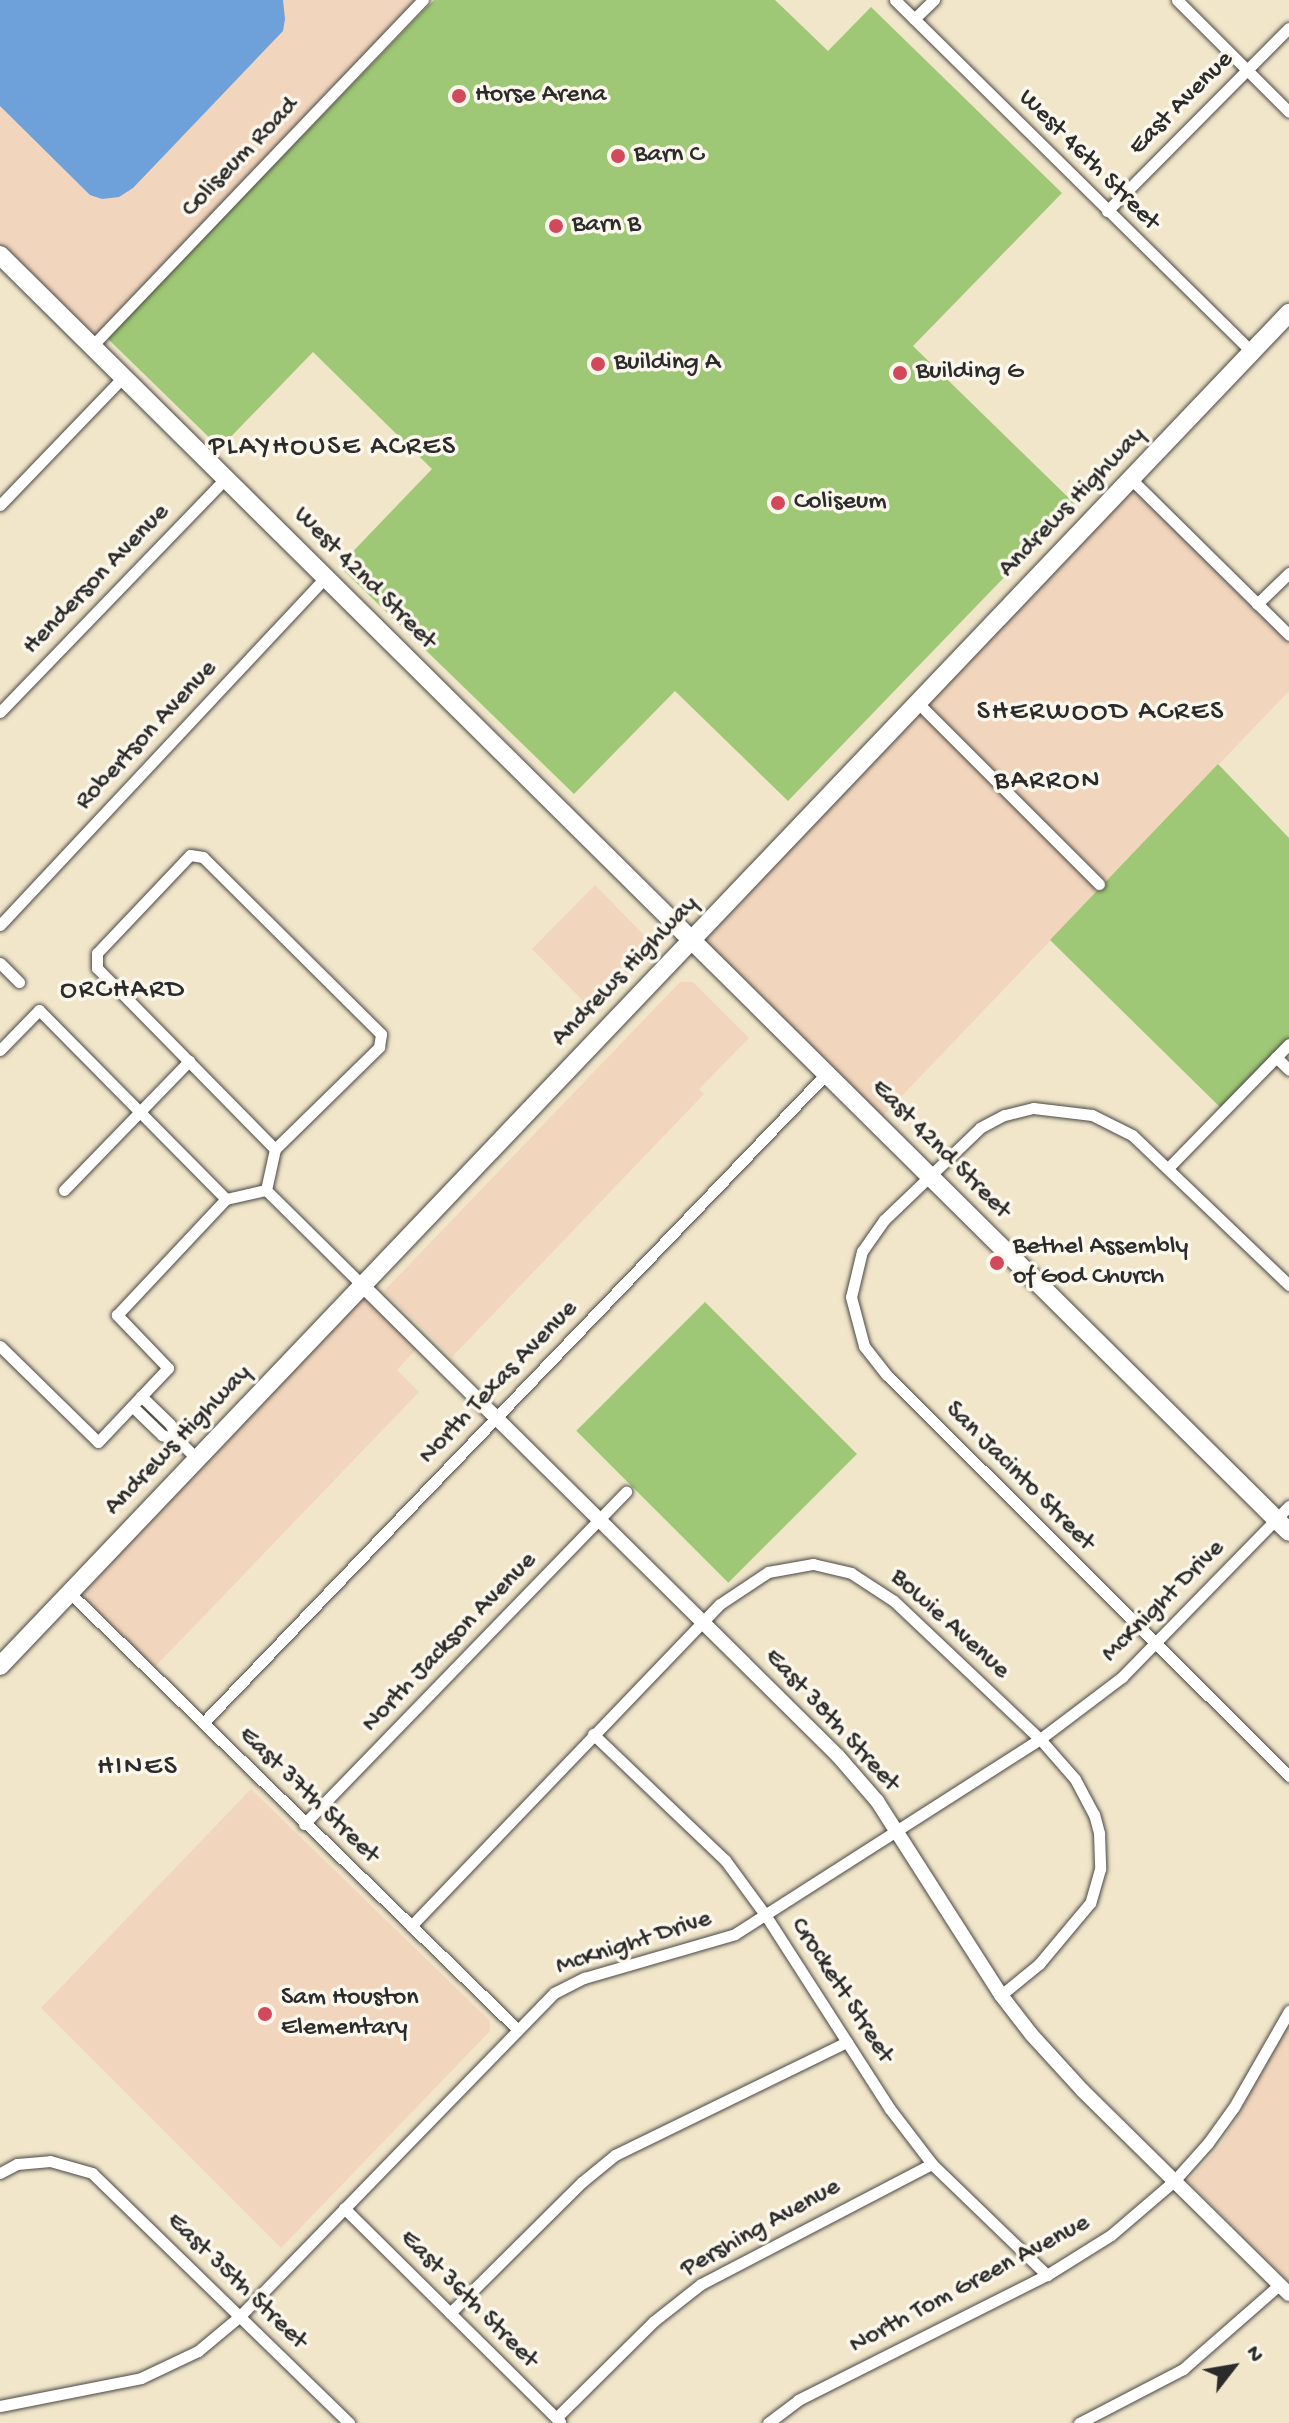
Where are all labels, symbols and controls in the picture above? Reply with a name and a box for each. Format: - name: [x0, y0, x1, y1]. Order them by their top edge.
- street label: East Avenue: [1123, 45, 1241, 163]
- place label: Horse Arena: [475, 80, 606, 112]
- street label: West 46th Street: [1011, 84, 1165, 238]
- marker: Horse Arena: [450, 87, 468, 105]
- street label: Coliseum Road: [176, 91, 306, 225]
- place label: Barn C: [634, 140, 704, 172]
- marker: Barn C: [609, 147, 627, 165]
- place label: Barn B: [572, 210, 641, 242]
- marker: Barn B: [547, 217, 565, 235]
- place label: Building A: [614, 348, 720, 380]
- marker: Building A: [589, 355, 607, 373]
- place label: Building G: [916, 357, 1023, 389]
- marker: Building G: [891, 364, 909, 382]
- street label: Andrews Highway: [993, 421, 1153, 585]
- district label: PLAYHOUSE ACRES: [209, 431, 457, 465]
- place label: Coliseum: [794, 487, 887, 519]
- marker: Coliseum: [769, 494, 787, 512]
- street label: Henderson Avenue: [17, 498, 177, 662]
- street label: West 42nd Street: [286, 501, 442, 657]
- street label: Robertson Avenue: [69, 654, 225, 818]
- district label: SHERWOOD ACRES: [977, 696, 1225, 730]
- district label: BARRON: [994, 765, 1102, 799]
- street label: Andrews Highway: [546, 890, 706, 1054]
- district label: ORCHARD: [60, 974, 186, 1008]
- street label: East 42nd Street: [864, 1074, 1016, 1226]
- place label: Bethel Assembly of God Church: [1013, 1232, 1188, 1294]
- marker: Bethel Assembly of God Church: [988, 1254, 1006, 1272]
- street label: North Texas Avenue: [413, 1295, 585, 1471]
- street label: Andrews Highway: [99, 1359, 259, 1523]
- street label: San Jacinto Street: [937, 1395, 1101, 1559]
- street label: McKnight Drive: [1096, 1534, 1232, 1670]
- street label: North Jackson Avenue: [356, 1546, 544, 1740]
- street label: Bowie Avenue: [883, 1563, 1015, 1687]
- street label: East 38th Street: [757, 1643, 905, 1799]
- street label: East 37th Street: [231, 1721, 385, 1871]
- district label: HINES: [97, 1751, 179, 1785]
- street label: McKnight Drive: [552, 1904, 716, 1984]
- street label: Crockett Street: [782, 1912, 900, 2070]
- place label: Sam Houston Elementary: [281, 1983, 419, 2044]
- marker: Sam Houston Elementary: [256, 2005, 274, 2023]
- street label: Pershing Avenue: [676, 2172, 846, 2286]
- street label: East 35th Street: [159, 2207, 313, 2357]
- street label: North Tom Green Avenue: [845, 2208, 1095, 2362]
- street label: East 36th Street: [392, 2224, 544, 2376]
- north arrow: [1193, 2327, 1273, 2407]
- text: N: [1239, 2342, 1268, 2367]

